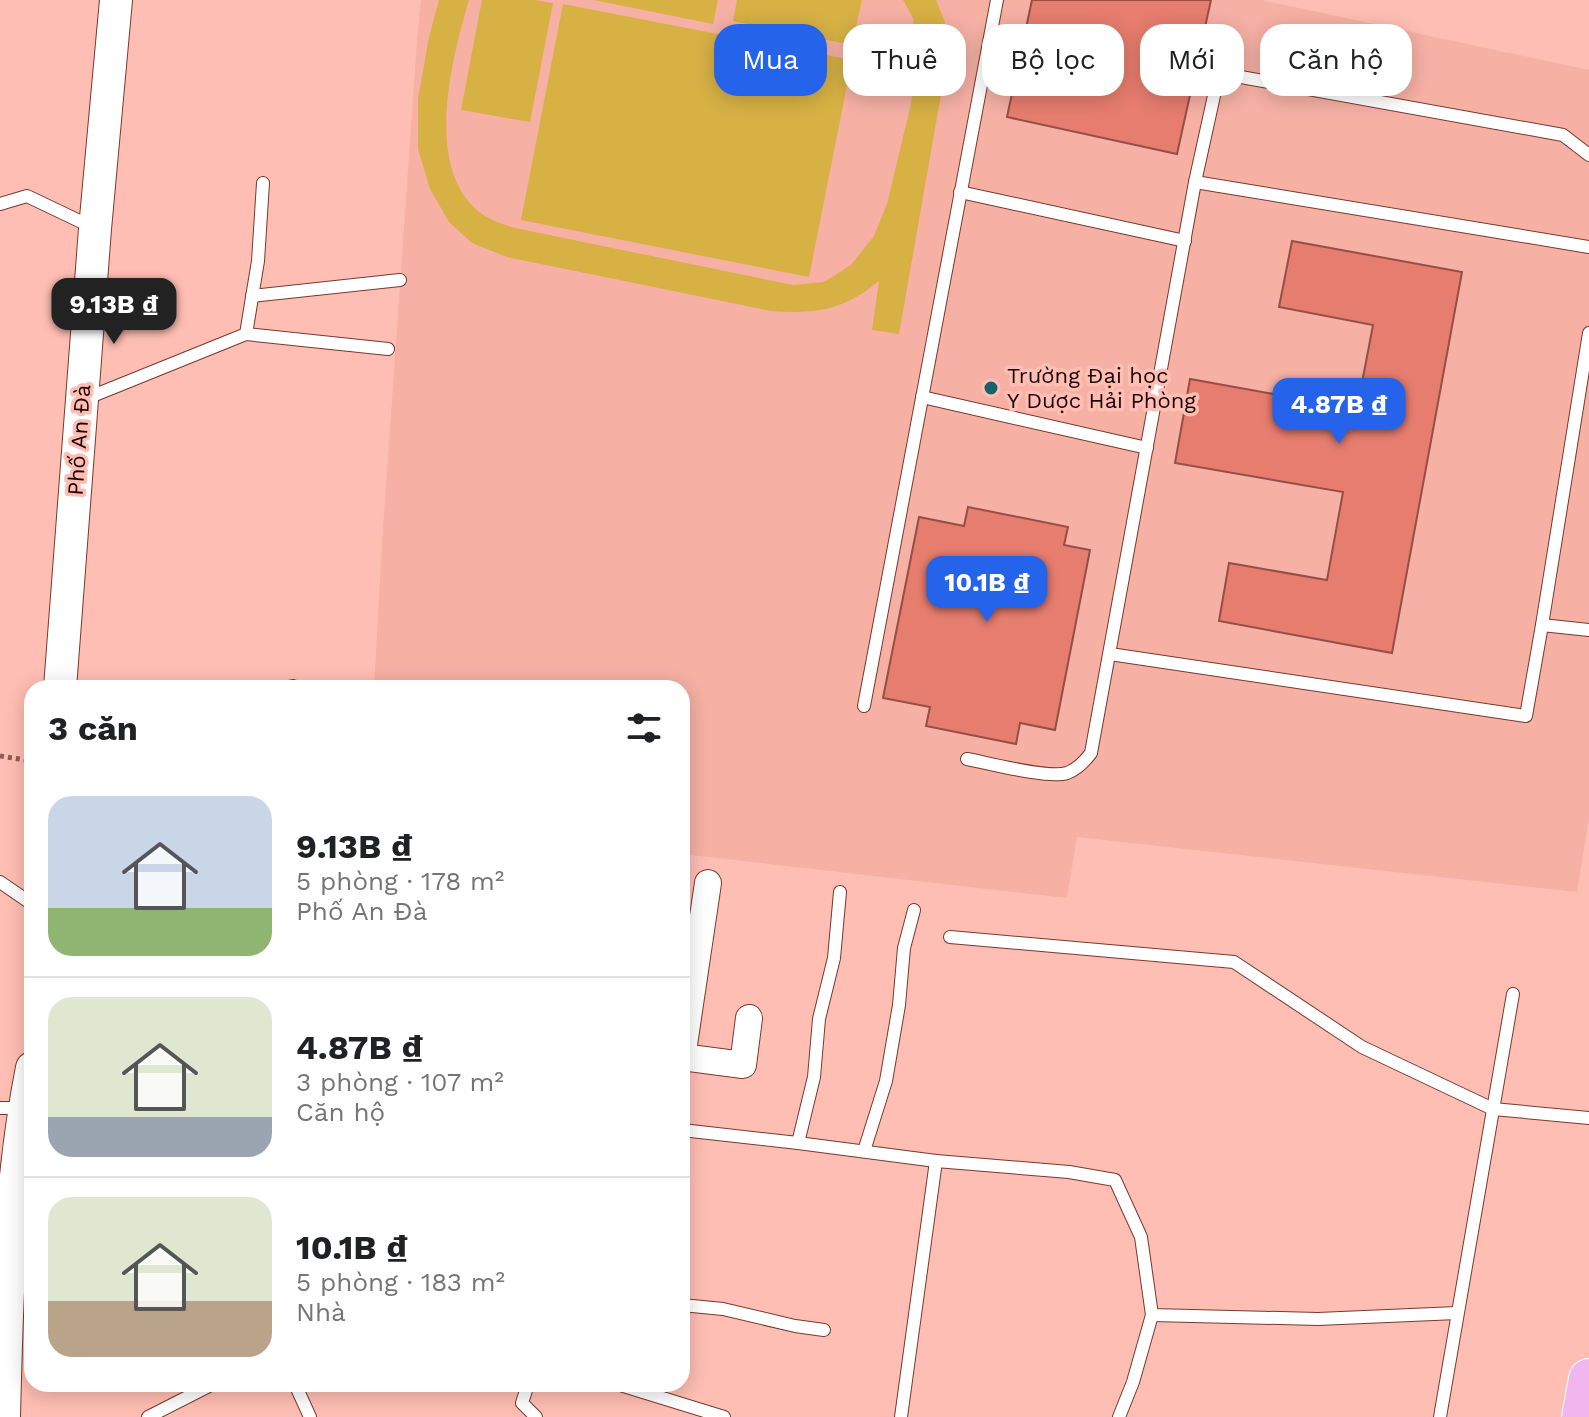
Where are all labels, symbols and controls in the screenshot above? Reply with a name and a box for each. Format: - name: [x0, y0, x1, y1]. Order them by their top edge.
- chip: Mua: [714, 24, 827, 96]
- chip: Thuê: [843, 24, 966, 96]
- chip: Bộ lọc: [982, 24, 1124, 96]
- chip: Mới: [1140, 24, 1244, 96]
- chip: Căn hộ: [1260, 24, 1412, 96]
- pin: 9.13B ₫: [40, 278, 188, 346]
- text: 9.13B ₫: [69, 289, 159, 319]
- place label: Trường Đại học Y Dược Hải Phòng: [1007, 363, 1196, 413]
- pin: 4.87B ₫: [1265, 378, 1413, 446]
- marker: Trường Đại học Y Dược Hải Phòng: [982, 379, 1000, 397]
- street label: Phố An Đà: [63, 384, 95, 496]
- text: 4.87B ₫: [1290, 389, 1388, 419]
- pin: 10.1B ₫: [913, 556, 1061, 624]
- text: 10.1B ₫: [944, 567, 1030, 597]
- icon: filters: [622, 706, 666, 750]
- text: 3 căn: [48, 708, 138, 748]
- text: 9.13B ₫: [296, 826, 412, 866]
- icon: home: [112, 828, 208, 924]
- text: 5 phòng · 178 m²: [296, 866, 504, 896]
- text: Phố An Đà: [296, 896, 427, 926]
- text: 4.87B ₫: [296, 1027, 423, 1067]
- icon: home: [112, 1029, 208, 1125]
- text: 3 phòng · 107 m²: [296, 1067, 504, 1097]
- text: Căn hộ: [296, 1097, 385, 1127]
- text: 10.1B ₫: [296, 1227, 408, 1267]
- icon: home: [112, 1229, 208, 1325]
- text: 5 phòng · 183 m²: [296, 1267, 505, 1297]
- text: Nhà: [296, 1297, 346, 1327]

